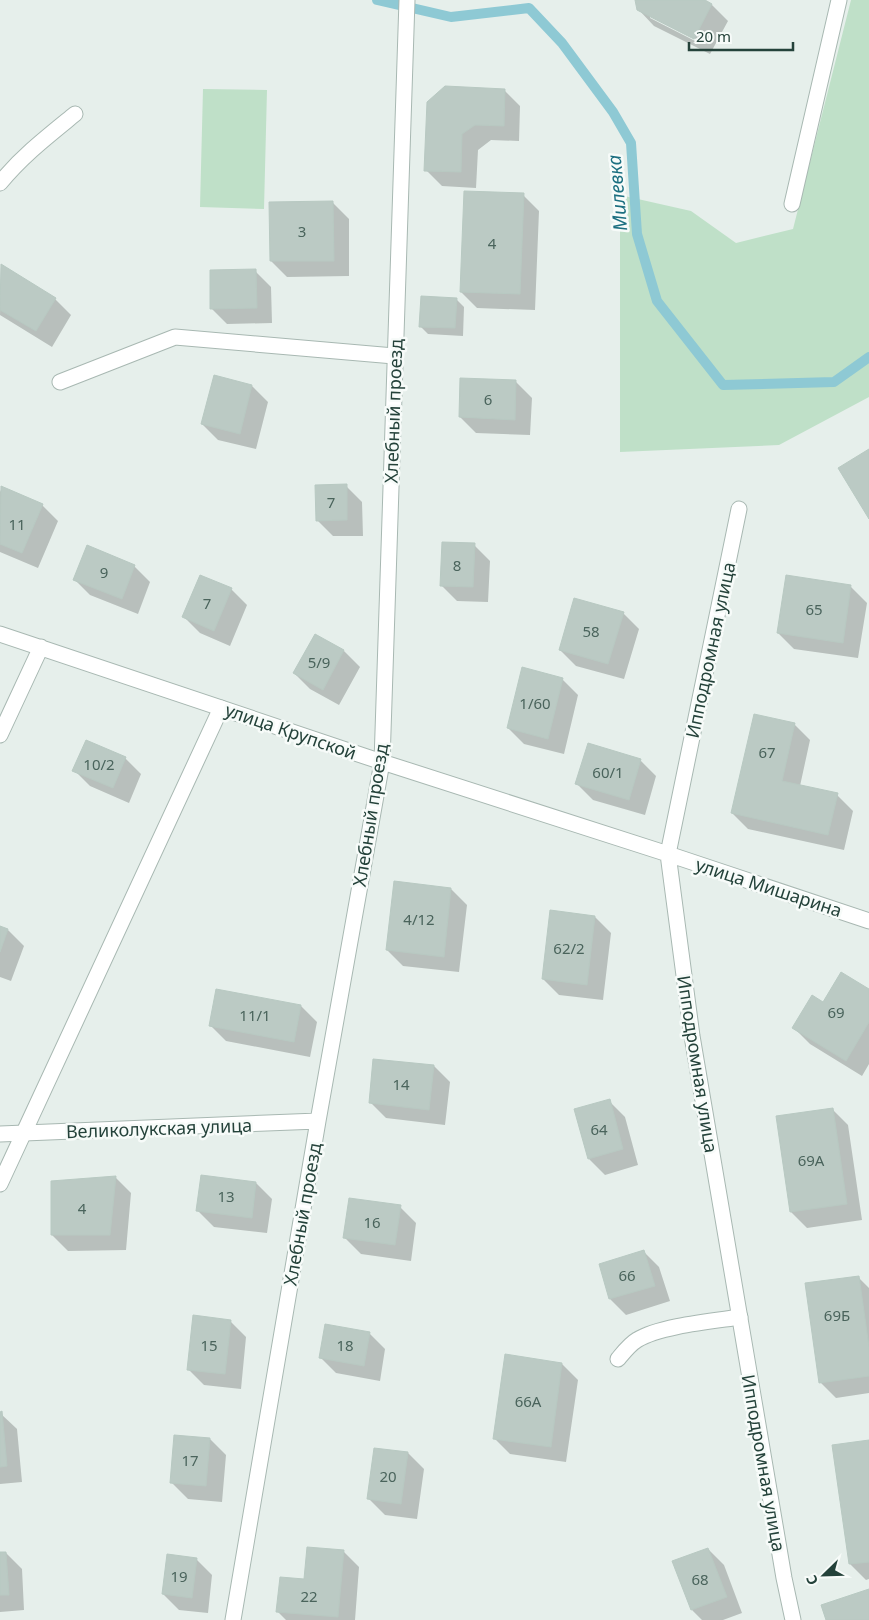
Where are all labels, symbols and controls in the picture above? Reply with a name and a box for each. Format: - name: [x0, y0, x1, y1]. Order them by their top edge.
- scale bar: [689, 20, 793, 52]
- text: 20 m: [696, 26, 731, 46]
- water label: Милевка: [601, 154, 633, 232]
- house number: 3: [298, 221, 306, 241]
- house number: 4: [488, 233, 497, 253]
- street label: Хлебный проезд: [378, 338, 408, 484]
- house number: 6: [484, 389, 492, 409]
- house number: 7: [327, 492, 335, 512]
- house number: 11: [8, 514, 26, 534]
- house number: 8: [453, 555, 461, 575]
- street label: Ипподромная улица: [680, 560, 740, 740]
- house number: 9: [100, 562, 108, 582]
- house number: 7: [203, 593, 211, 613]
- house number: 65: [805, 599, 823, 619]
- house number: 58: [582, 621, 600, 641]
- house number: 5/9: [308, 652, 330, 672]
- house number: 1/60: [519, 693, 551, 713]
- street label: улица Крупской: [222, 697, 360, 765]
- street label: Хлебный проезд: [347, 742, 393, 888]
- house number: 67: [758, 742, 776, 762]
- house number: 10/2: [83, 754, 115, 774]
- house number: 60/1: [592, 762, 624, 782]
- street label: улица Мишарина: [693, 852, 845, 922]
- house number: 4/12: [403, 909, 435, 929]
- house number: 62/2: [553, 938, 585, 958]
- street label: Ипподромная улица: [672, 973, 724, 1155]
- house number: 69: [827, 1002, 845, 1022]
- house number: 11/1: [239, 1005, 271, 1025]
- house number: 14: [392, 1074, 410, 1094]
- street label: Великолукская улица: [65, 1113, 253, 1143]
- house number: 64: [590, 1119, 608, 1139]
- street label: Хлебный проезд: [278, 1141, 326, 1287]
- house number: 69А: [798, 1150, 825, 1170]
- house number: 13: [217, 1186, 235, 1206]
- house number: 4: [78, 1198, 87, 1218]
- house number: 16: [363, 1212, 381, 1232]
- house number: 66: [618, 1265, 636, 1285]
- house number: 69Б: [824, 1305, 850, 1325]
- house number: 15: [200, 1335, 218, 1355]
- house number: 18: [336, 1335, 354, 1355]
- street label: Ипподромная улица: [737, 1373, 791, 1553]
- house number: 66А: [515, 1391, 542, 1411]
- house number: 17: [181, 1450, 199, 1470]
- house number: 20: [379, 1466, 397, 1486]
- north arrow: [799, 1550, 849, 1600]
- house number: 19: [170, 1566, 188, 1586]
- house number: 68: [691, 1569, 709, 1589]
- text: С: [801, 1572, 822, 1588]
- house number: 22: [300, 1586, 318, 1606]

